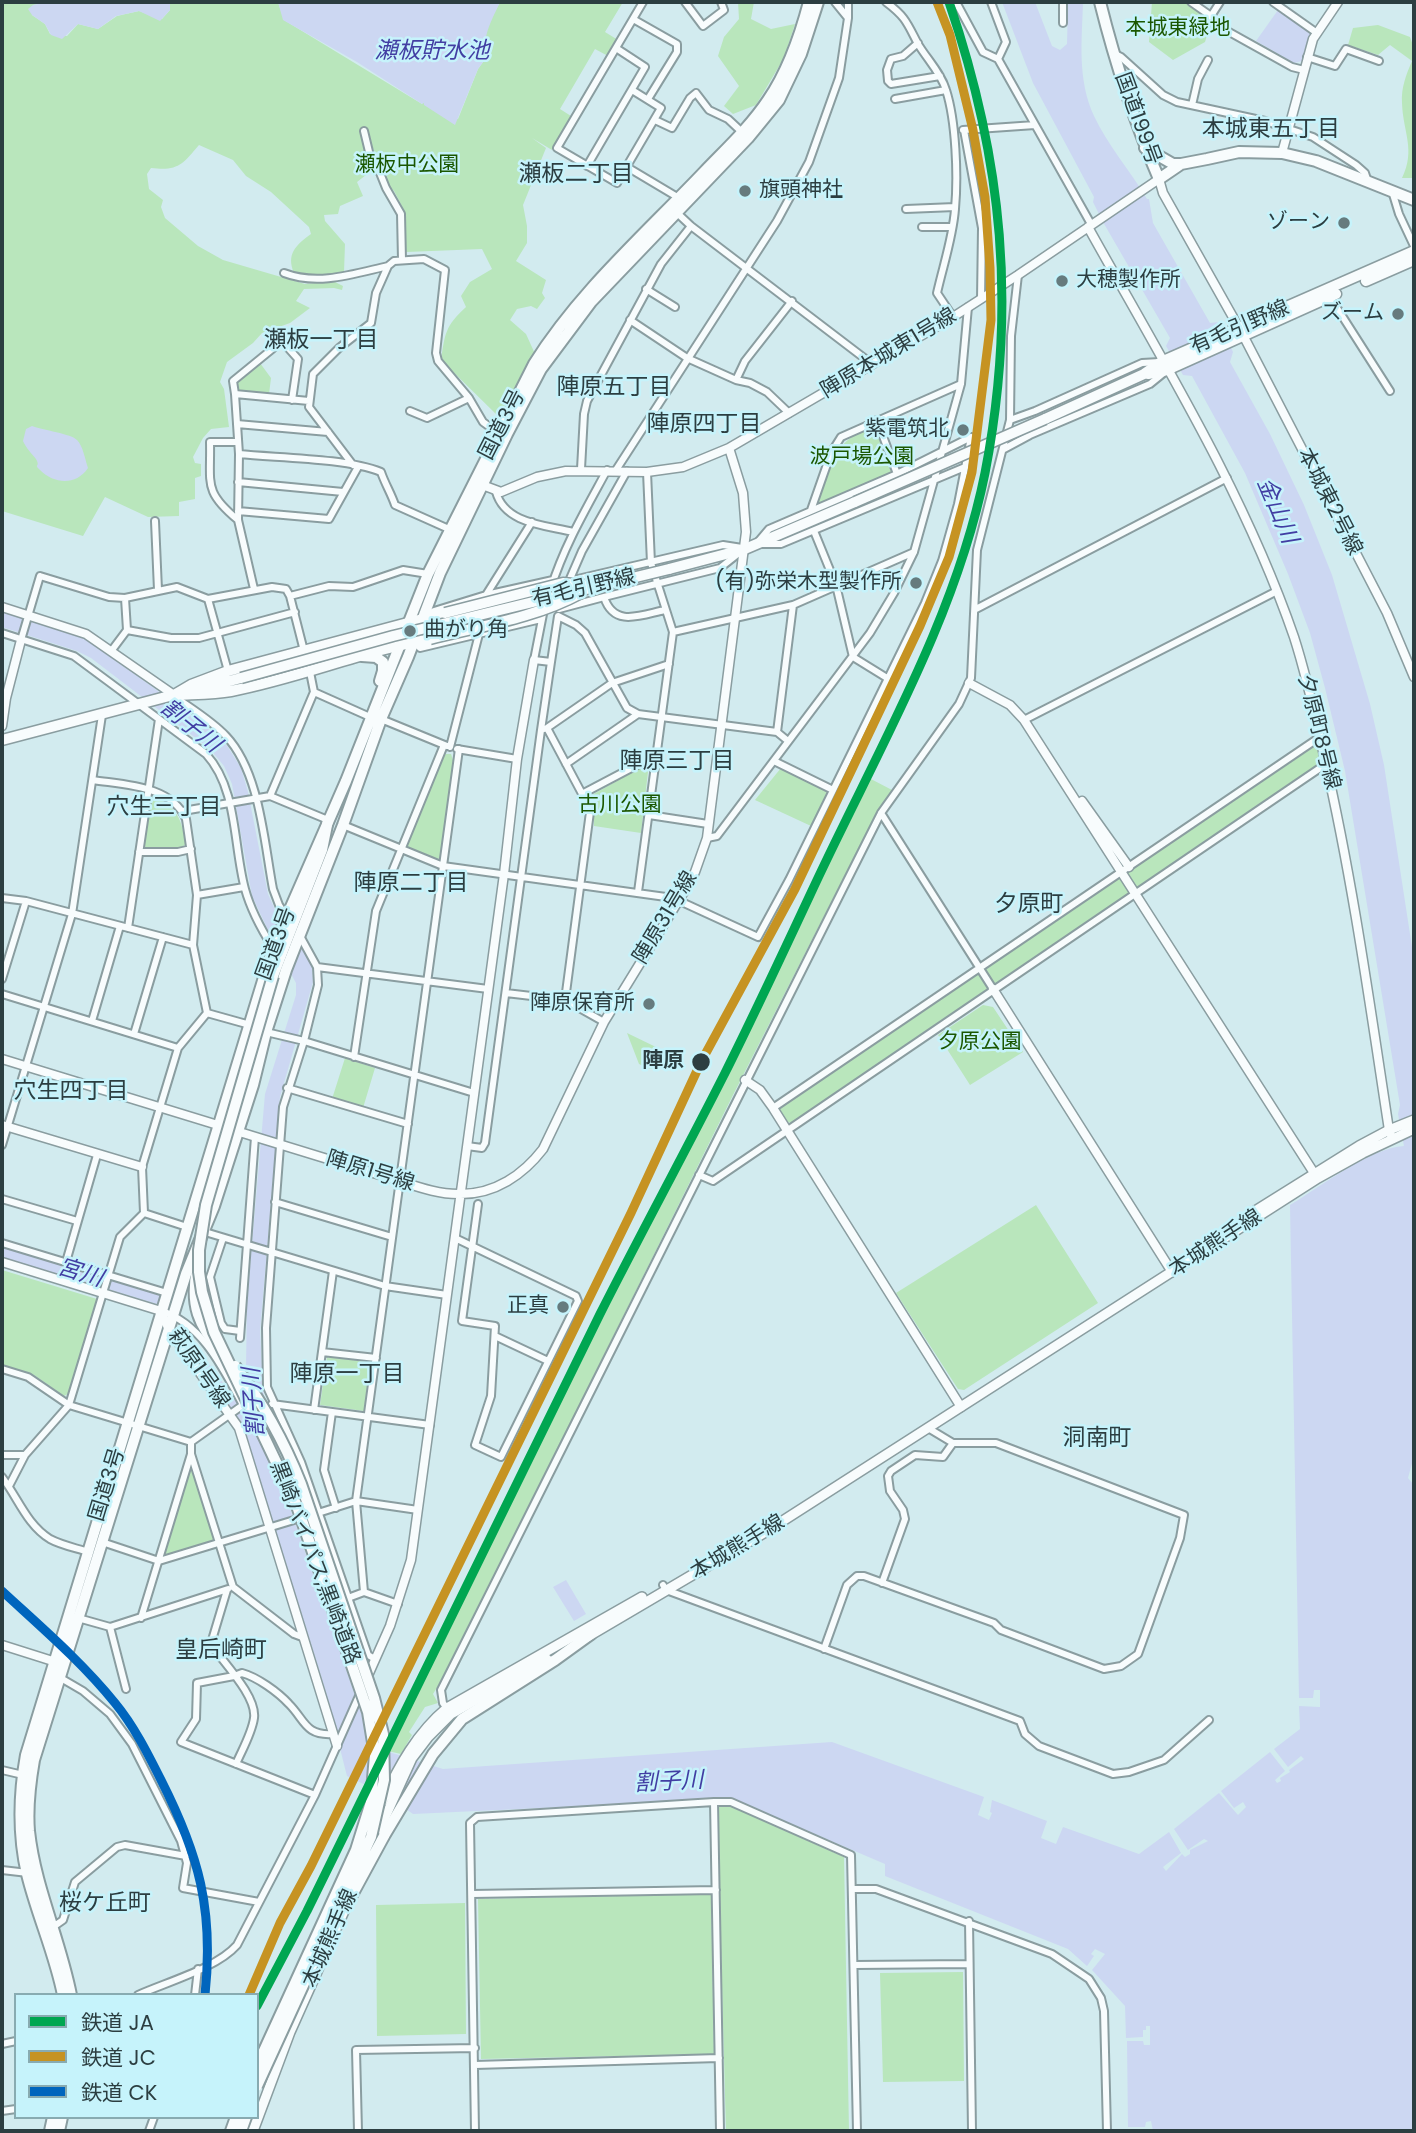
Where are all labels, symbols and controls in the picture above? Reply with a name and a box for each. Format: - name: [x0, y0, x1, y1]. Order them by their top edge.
- park label: 本城東緑地: [1126, 16, 1230, 42]
- water label: 瀬板貯水池: [375, 38, 489, 66]
- street label: 国道199号: [1109, 70, 1165, 168]
- district label: 本城東五丁目: [1202, 116, 1340, 144]
- park label: 瀬板中公園: [355, 153, 459, 179]
- district label: 瀬板二丁目: [519, 161, 633, 189]
- place label: 旗頭神社: [759, 178, 843, 204]
- marker: 旗頭神社: [737, 183, 753, 199]
- place label: ゾーン: [1267, 210, 1330, 236]
- marker: ゾーン: [1336, 215, 1352, 231]
- place label: 大穂製作所: [1076, 268, 1181, 294]
- marker: 大穂製作所: [1054, 273, 1070, 289]
- street label: 有毛引野線: [1187, 296, 1293, 360]
- place label: ズーム: [1321, 301, 1384, 327]
- street label: 陣原本城東1号線: [817, 304, 961, 404]
- marker: ズーム: [1390, 306, 1406, 322]
- district label: 瀬板一丁目: [264, 327, 378, 355]
- district label: 陣原五丁目: [557, 374, 671, 402]
- street label: 国道3号: [475, 386, 531, 464]
- district label: 陣原四丁目: [647, 411, 761, 439]
- place label: 紫電筑北: [865, 417, 949, 443]
- marker: 紫電筑北: [955, 422, 971, 438]
- street label: 本城東2号線: [1291, 444, 1367, 560]
- park label: 波戸場公園: [810, 445, 914, 471]
- water label: 金山川: [1250, 474, 1302, 548]
- street label: 有毛引野線: [530, 565, 638, 613]
- place label: (有)弥栄木型製作所: [715, 570, 902, 596]
- marker: (有)弥栄木型製作所: [908, 575, 924, 591]
- place label: 曲がり角: [424, 618, 508, 644]
- marker: 曲がり角: [402, 623, 418, 639]
- street label: 夕原町8号線: [1291, 672, 1345, 792]
- water label: 割子川: [155, 695, 225, 759]
- district label: 陣原三丁目: [620, 748, 734, 776]
- park label: 古川公園: [578, 793, 662, 819]
- district label: 穴生三丁目: [107, 794, 221, 822]
- street label: 陣原31号線: [629, 867, 703, 969]
- district label: 陣原二丁目: [354, 870, 468, 898]
- district label: 夕原町: [995, 891, 1063, 919]
- street label: 国道3号: [252, 904, 302, 984]
- place label: 陣原保育所: [530, 991, 635, 1017]
- marker: 陣原保育所: [641, 996, 657, 1012]
- park label: 夕原公園: [938, 1030, 1022, 1056]
- place label: 陣原: [642, 1049, 684, 1075]
- marker: 陣原: [690, 1051, 712, 1073]
- district label: 穴生四丁目: [14, 1078, 128, 1106]
- street label: 陣原1号線: [323, 1147, 417, 1197]
- street label: 本城熊手線: [1165, 1205, 1267, 1283]
- water label: 宮川: [54, 1254, 106, 1294]
- place label: 正真: [507, 1294, 549, 1320]
- marker: 正真: [555, 1299, 571, 1315]
- street label: 萩原1号線: [162, 1325, 234, 1413]
- district label: 陣原一丁目: [290, 1361, 404, 1389]
- water label: 割子川: [239, 1367, 271, 1437]
- district label: 洞南町: [1063, 1425, 1131, 1453]
- street label: 国道3号: [85, 1445, 131, 1525]
- street label: 黒崎バイパス;黒崎道路: [264, 1458, 364, 1668]
- street label: 本城熊手線: [687, 1510, 789, 1586]
- district label: 皇后崎町: [175, 1637, 267, 1665]
- water label: 割子川: [634, 1767, 704, 1799]
- street label: 本城熊手線: [298, 1886, 364, 1992]
- district label: 桜ケ丘町: [59, 1890, 151, 1918]
- legend: [14, 1993, 259, 2119]
- text: 鉄道 JA: [81, 2008, 154, 2037]
- text: 鉄道 JC: [81, 2043, 156, 2072]
- text: 鉄道 CK: [81, 2078, 157, 2107]

